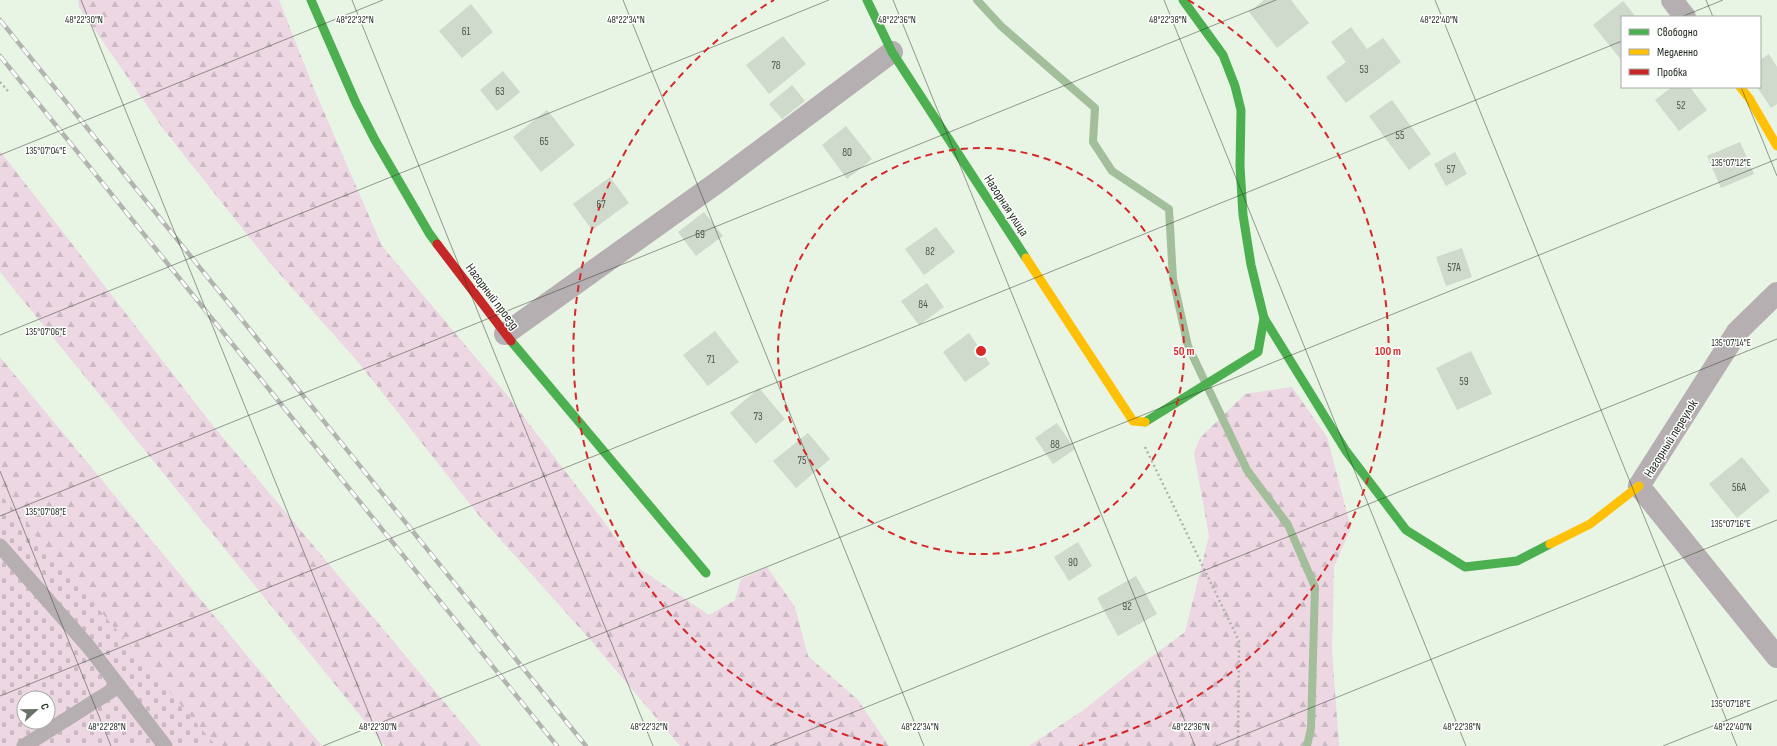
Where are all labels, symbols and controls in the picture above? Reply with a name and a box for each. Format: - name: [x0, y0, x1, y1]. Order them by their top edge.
- text: 48°22'30"N: [65, 14, 103, 26]
- text: 48°22'32"N: [336, 14, 374, 26]
- text: 48°22'34"N: [607, 14, 645, 26]
- text: 48°22'36"N: [878, 14, 916, 26]
- text: 48°22'38"N: [1149, 14, 1187, 26]
- text: 48°22'40"N: [1420, 14, 1458, 26]
- legend: [1621, 16, 1761, 88]
- house number: 61: [462, 25, 470, 38]
- text: Свободно: [1657, 25, 1698, 40]
- text: Медленно: [1657, 45, 1698, 60]
- house number: 78: [771, 59, 781, 72]
- house number: 53: [1359, 63, 1369, 76]
- text: Пробка: [1657, 65, 1688, 80]
- house number: 63: [495, 85, 505, 98]
- house number: 52: [1677, 99, 1686, 112]
- house number: 55: [1396, 129, 1404, 142]
- house number: 65: [539, 135, 549, 148]
- text: 135°07'04"E: [26, 145, 66, 157]
- house number: 80: [842, 146, 852, 159]
- text: 135°07'12"E: [1711, 157, 1751, 169]
- house number: 57: [1447, 163, 1456, 176]
- street label: Нагорная улица: [980, 172, 1032, 239]
- house number: 67: [596, 198, 606, 211]
- house number: 69: [695, 228, 705, 241]
- house number: 82: [925, 245, 935, 258]
- street label: Нагорный проезд: [462, 260, 522, 333]
- house number: 57А: [1447, 261, 1461, 274]
- house number: 84: [918, 298, 928, 311]
- text: 135°07'06"E: [26, 326, 66, 338]
- text: 135°07'14"E: [1711, 337, 1751, 349]
- centre of rings: [974, 344, 988, 358]
- text: 50 m: [1174, 344, 1194, 359]
- text: 100 m: [1375, 344, 1401, 359]
- house number: 71: [707, 353, 715, 366]
- house number: 59: [1459, 375, 1469, 388]
- street label: Нагорный переулок: [1641, 397, 1701, 480]
- house number: 73: [753, 410, 763, 423]
- house number: 88: [1050, 438, 1060, 451]
- house number: 75: [798, 454, 806, 467]
- house number: 56А: [1732, 481, 1746, 494]
- text: 135°07'08"E: [26, 506, 66, 518]
- text: 135°07'16"E: [1711, 518, 1751, 530]
- house number: 90: [1068, 556, 1078, 569]
- house number: 92: [1122, 600, 1132, 613]
- north arrow: [16, 690, 56, 730]
- text: 135°07'18"E: [1711, 698, 1751, 710]
- text: С: [38, 701, 52, 712]
- text: 48°22'28"N: [88, 721, 126, 733]
- text: 48°22'30"N: [359, 721, 397, 733]
- text: 48°22'32"N: [630, 721, 668, 733]
- text: 48°22'34"N: [901, 721, 939, 733]
- text: 48°22'36"N: [1172, 721, 1210, 733]
- text: 48°22'38"N: [1443, 721, 1481, 733]
- text: 48°22'40"N: [1714, 721, 1752, 733]

